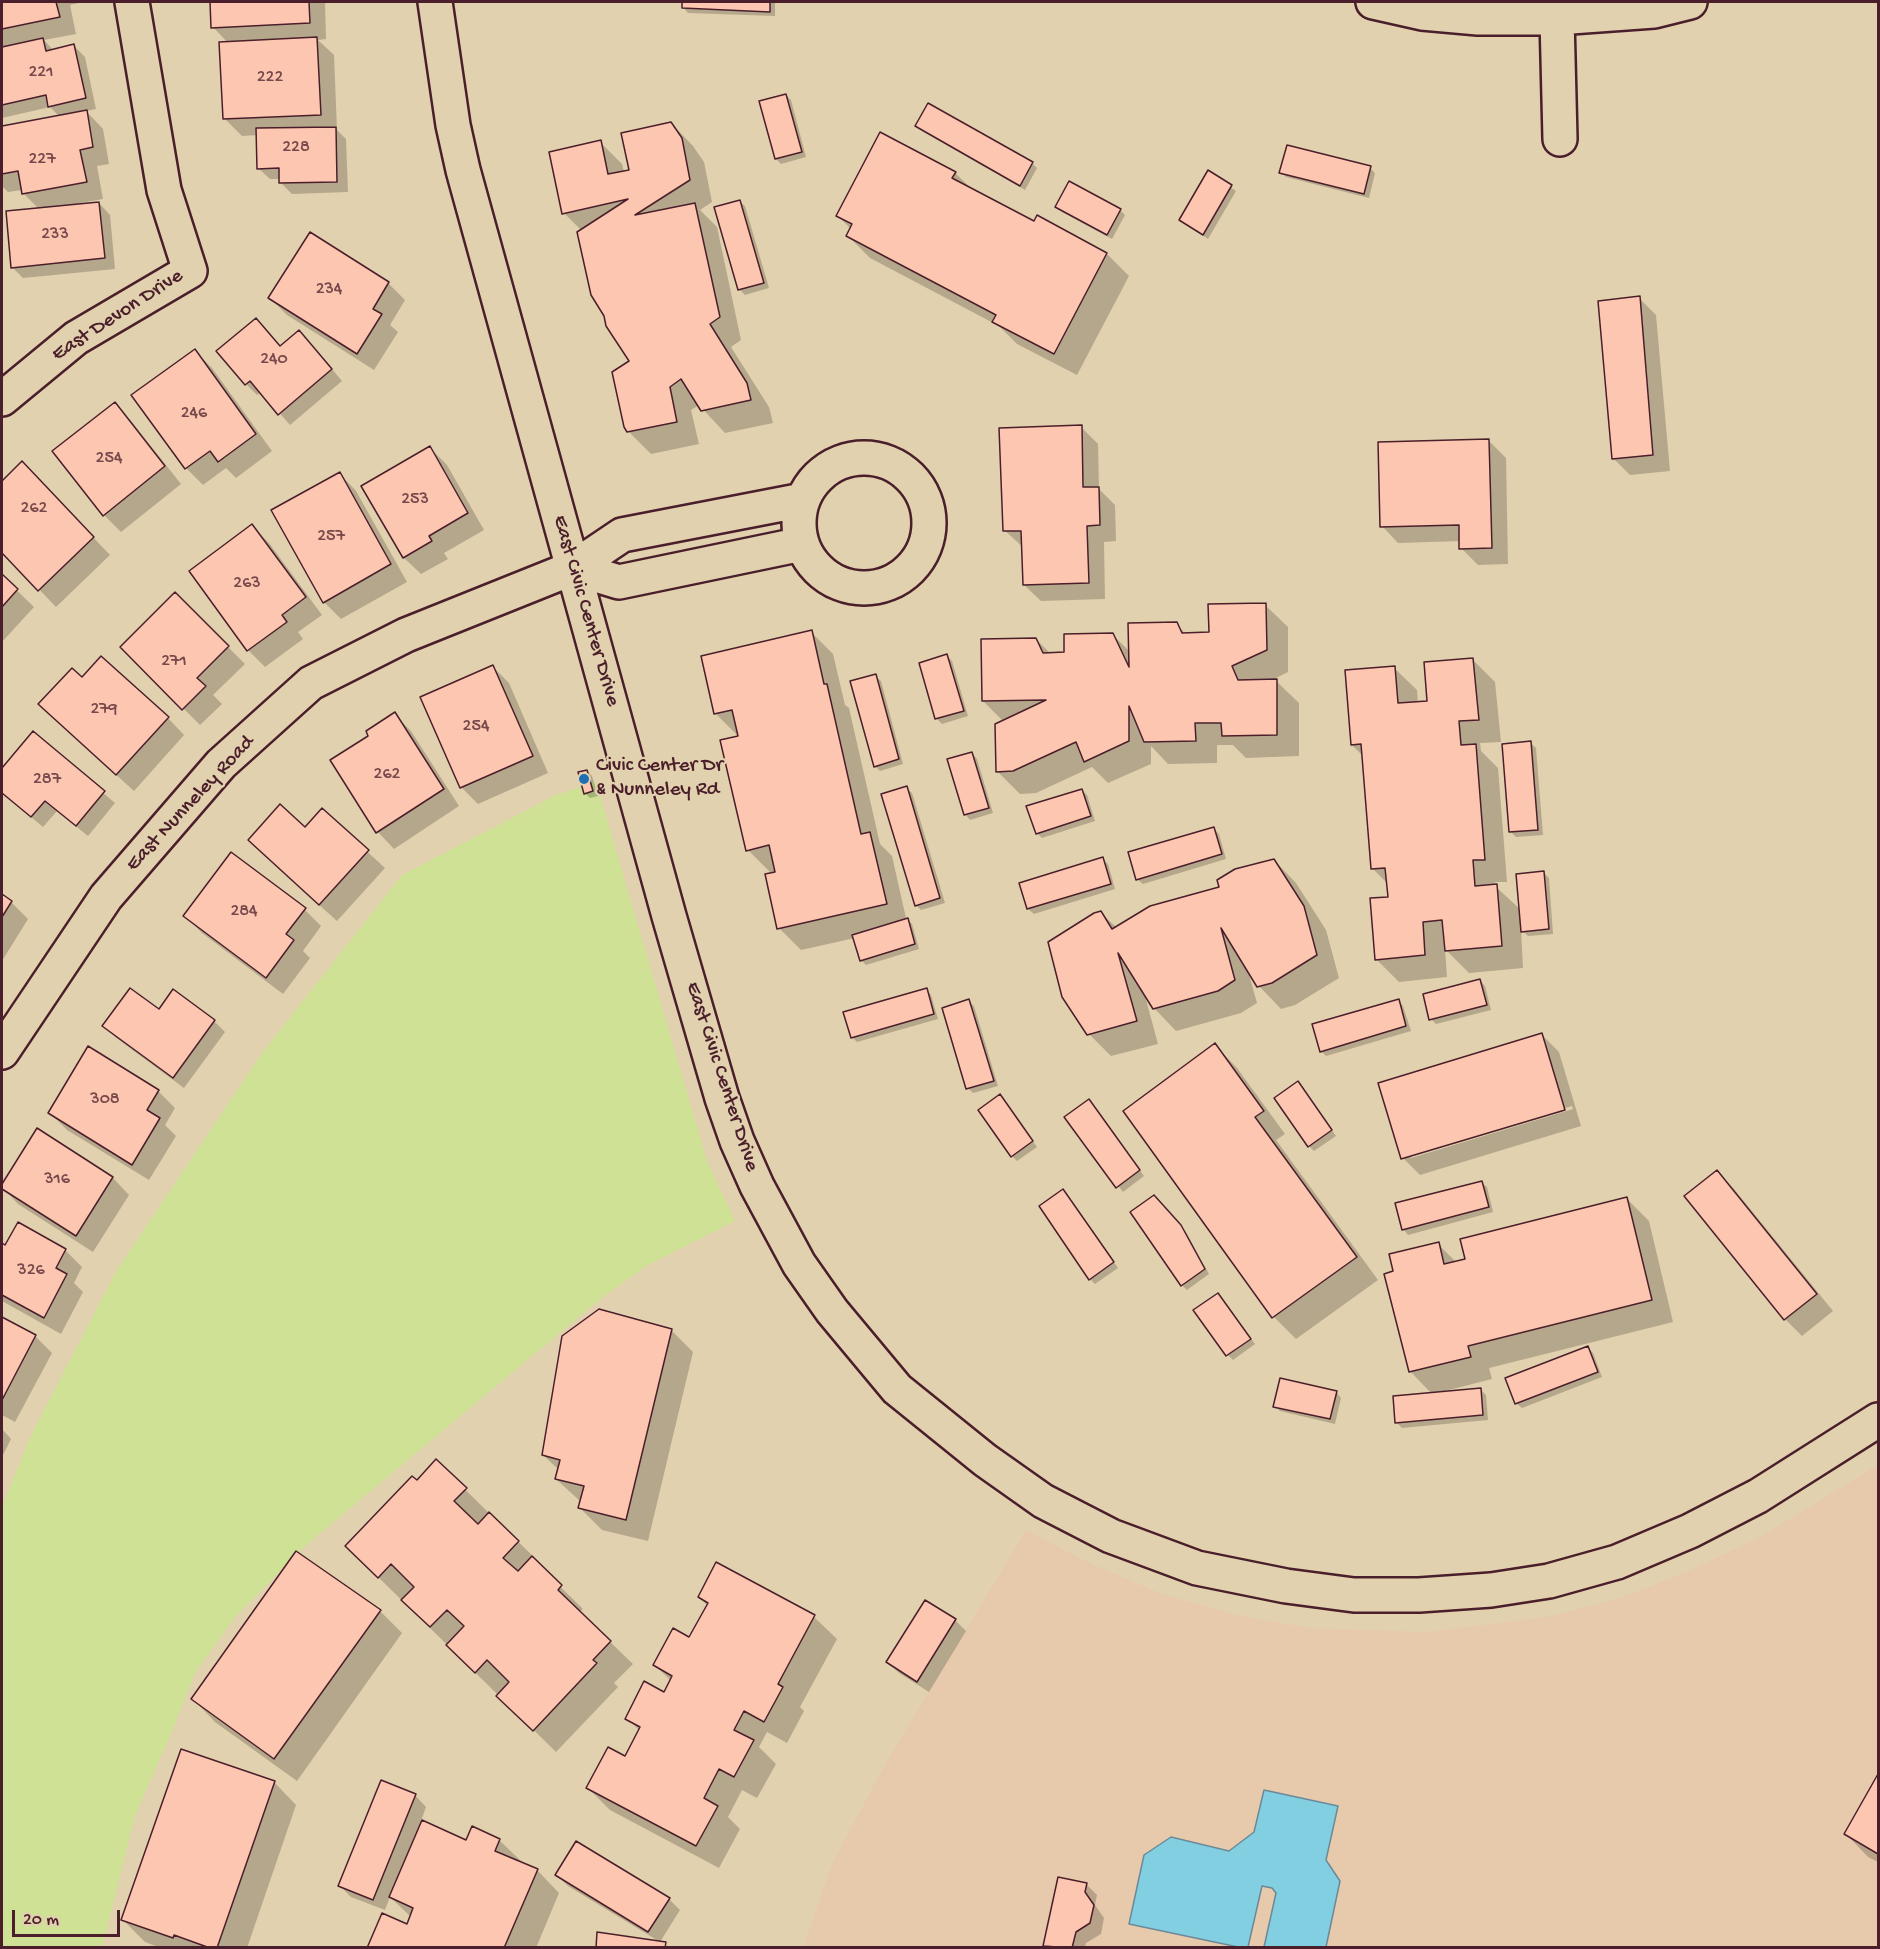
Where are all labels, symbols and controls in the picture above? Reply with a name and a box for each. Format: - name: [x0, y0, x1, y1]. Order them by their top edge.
- house number: 221: [29, 62, 53, 84]
- house number: 222: [257, 67, 283, 89]
- house number: 228: [282, 137, 310, 159]
- house number: 227: [28, 149, 56, 171]
- house number: 233: [41, 224, 69, 246]
- street label: East Devon Drive: [48, 264, 188, 368]
- house number: 234: [316, 279, 342, 301]
- house number: 240: [260, 349, 288, 371]
- house number: 246: [181, 403, 207, 425]
- house number: 254: [96, 448, 122, 470]
- house number: 253: [401, 489, 429, 511]
- house number: 262: [21, 498, 47, 520]
- street label: East Civic Center Drive: [546, 513, 624, 709]
- house number: 257: [317, 526, 345, 548]
- house number: 263: [233, 573, 261, 595]
- house number: 271: [161, 651, 187, 673]
- house number: 279: [90, 699, 118, 721]
- house number: 254: [463, 716, 489, 738]
- street label: East Nunneley Road: [121, 731, 261, 877]
- place label: Civic Center Dr & Nunneley Rd: [596, 754, 723, 804]
- house number: 262: [374, 764, 400, 786]
- house number: 287: [33, 769, 61, 791]
- marker: Civic Center Dr & Nunneley Rd: [577, 772, 591, 786]
- house number: 284: [230, 901, 258, 923]
- street label: East Civic Center Drive: [678, 979, 764, 1175]
- house number: 308: [90, 1089, 120, 1111]
- house number: 316: [44, 1169, 70, 1191]
- house number: 326: [17, 1260, 45, 1282]
- scale bar: [15, 1898, 123, 1936]
- text: 20 m: [23, 1910, 59, 1931]

